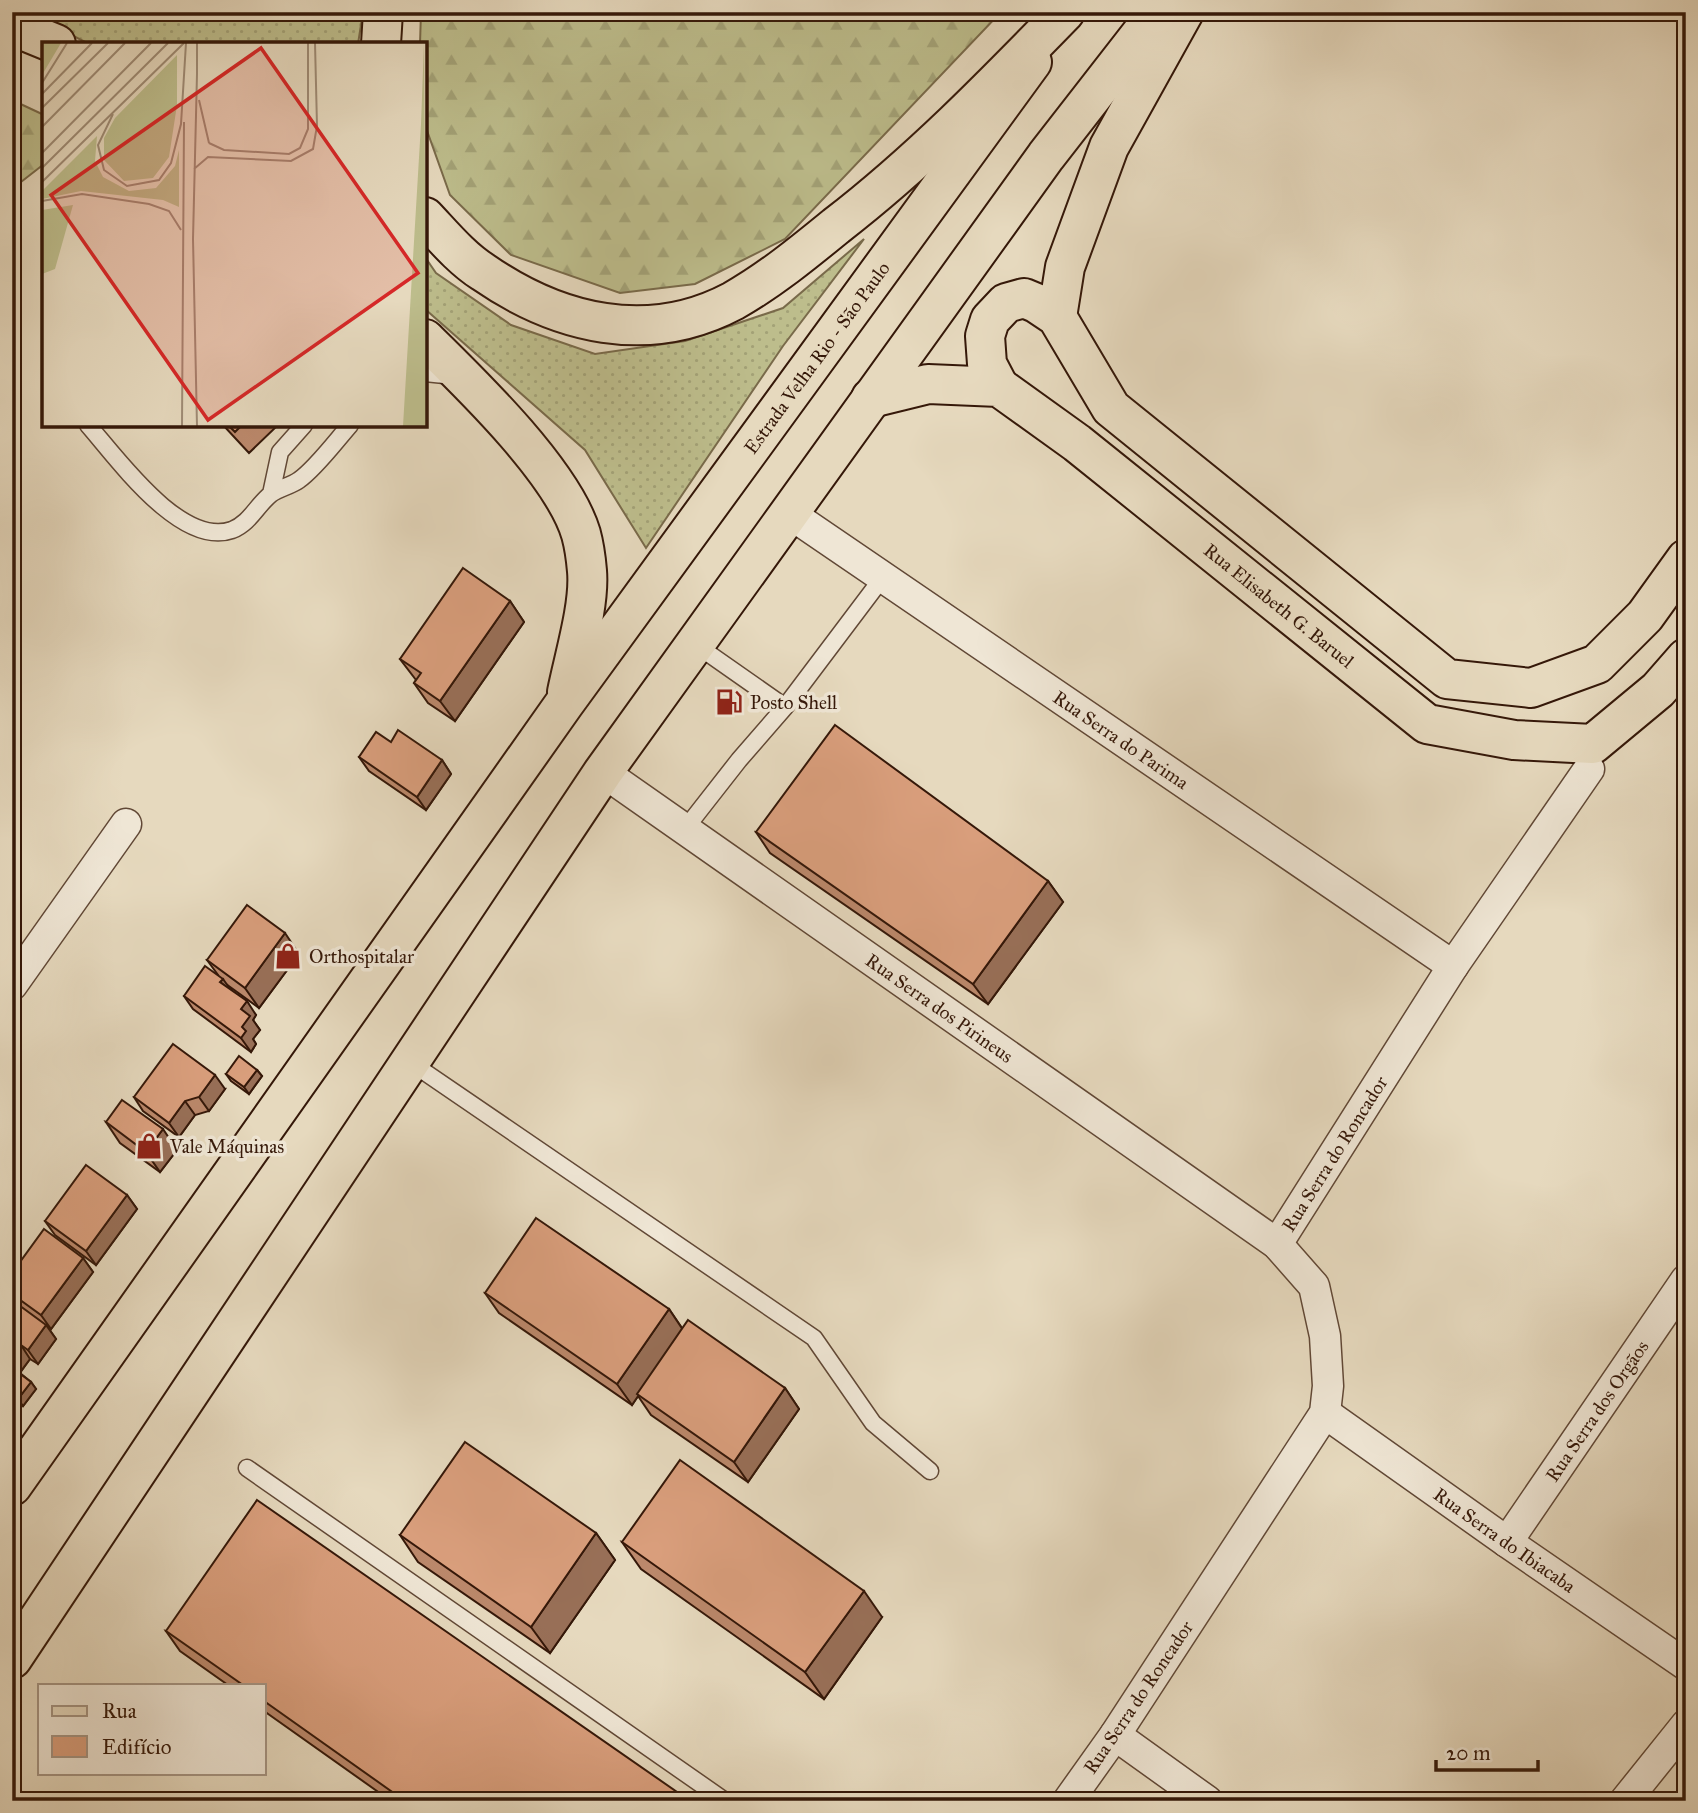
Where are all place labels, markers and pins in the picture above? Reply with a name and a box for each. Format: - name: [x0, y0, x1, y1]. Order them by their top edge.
- fuel station icon: Posto Shell: [714, 687, 744, 717]
- place label: Posto Shell: [750, 691, 838, 714]
- shop icon: Orthospitalar: [273, 941, 303, 971]
- place label: Orthospitalar: [309, 945, 415, 968]
- shop icon: Vale Máquinas: [134, 1131, 164, 1161]
- place label: Vale Máquinas: [169, 1135, 284, 1159]

